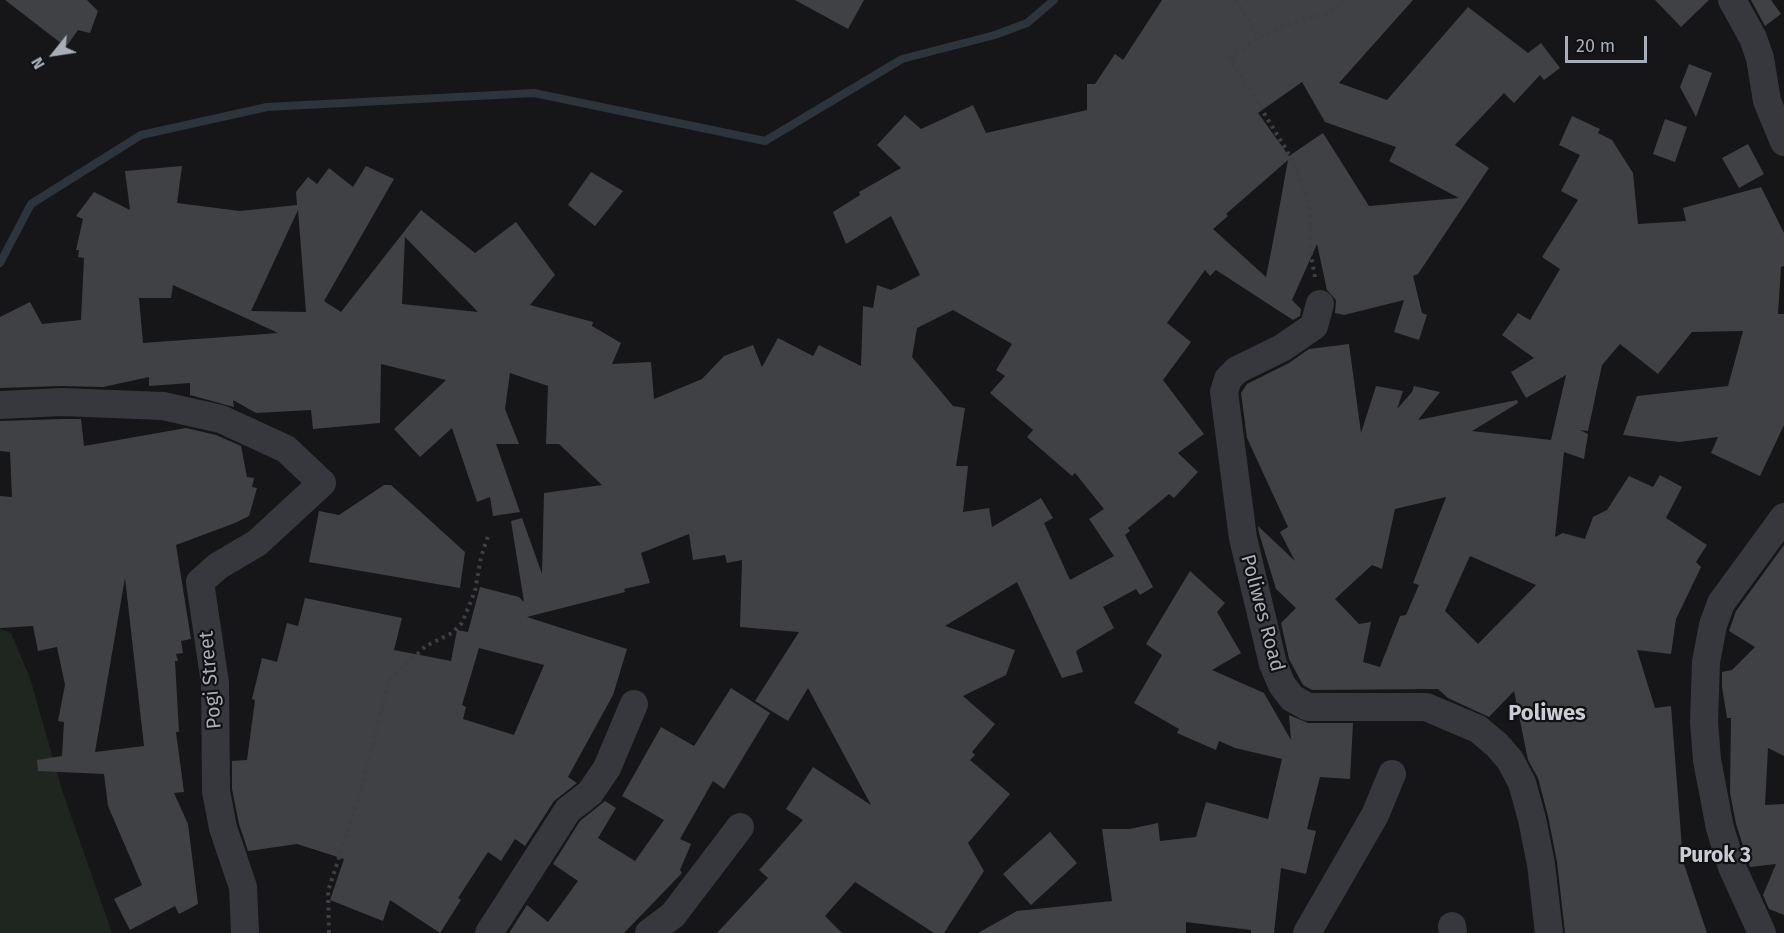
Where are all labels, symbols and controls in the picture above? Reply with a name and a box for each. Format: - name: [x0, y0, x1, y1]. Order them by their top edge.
- north arrow: [24, 24, 84, 84]
- scale bar: [1568, 24, 1650, 62]
- text: 20 m: [1576, 35, 1615, 57]
- text: N: [27, 54, 49, 73]
- street label: Poliwes Road: [1235, 552, 1289, 674]
- street label: Pogi Street: [195, 630, 227, 730]
- district label: Poliwes: [1508, 701, 1586, 727]
- district label: Purok 3: [1679, 843, 1751, 869]

